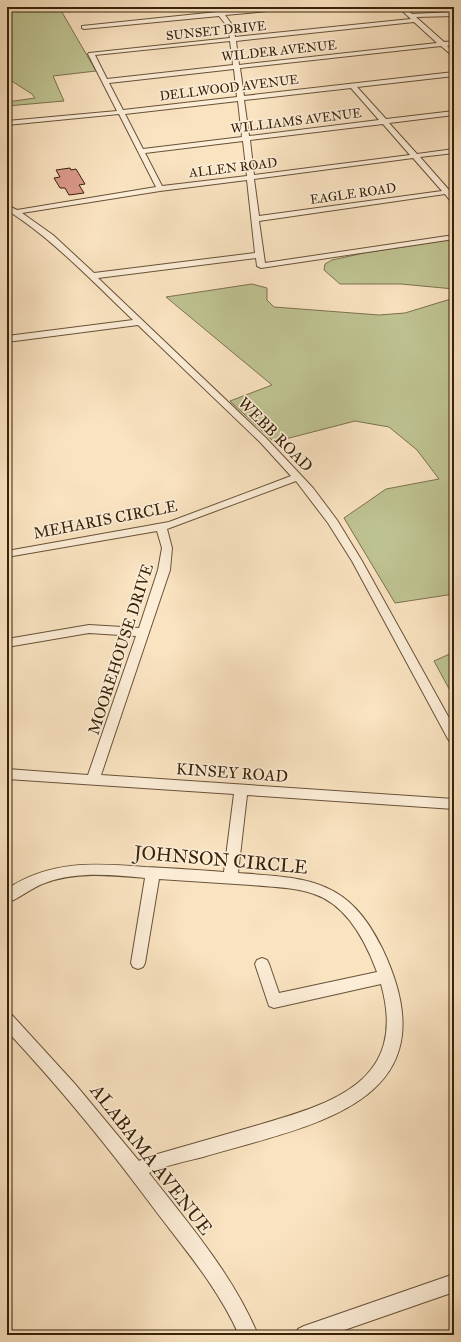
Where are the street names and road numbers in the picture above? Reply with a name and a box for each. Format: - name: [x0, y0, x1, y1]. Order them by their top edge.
- street label: SUNSET DRIVE: [165, 18, 267, 44]
- street label: WILDER AVENUE: [221, 37, 337, 65]
- street label: DELLWOOD AVENUE: [159, 72, 300, 104]
- street label: WILLIAMS AVENUE: [230, 105, 363, 137]
- street label: ALLEN ROAD: [187, 155, 278, 181]
- street label: EAGLE ROAD: [309, 180, 397, 208]
- street label: WEBB ROAD: [234, 393, 317, 476]
- street label: MEHARIS CIRCLE: [32, 496, 179, 543]
- street label: MOOREHOUSE DRIVE: [84, 561, 157, 737]
- street label: KINSEY ROAD: [175, 759, 289, 786]
- street label: JOHNSON CIRCLE: [131, 840, 309, 880]
- street label: ALABAMA AVENUE: [85, 1079, 218, 1240]

